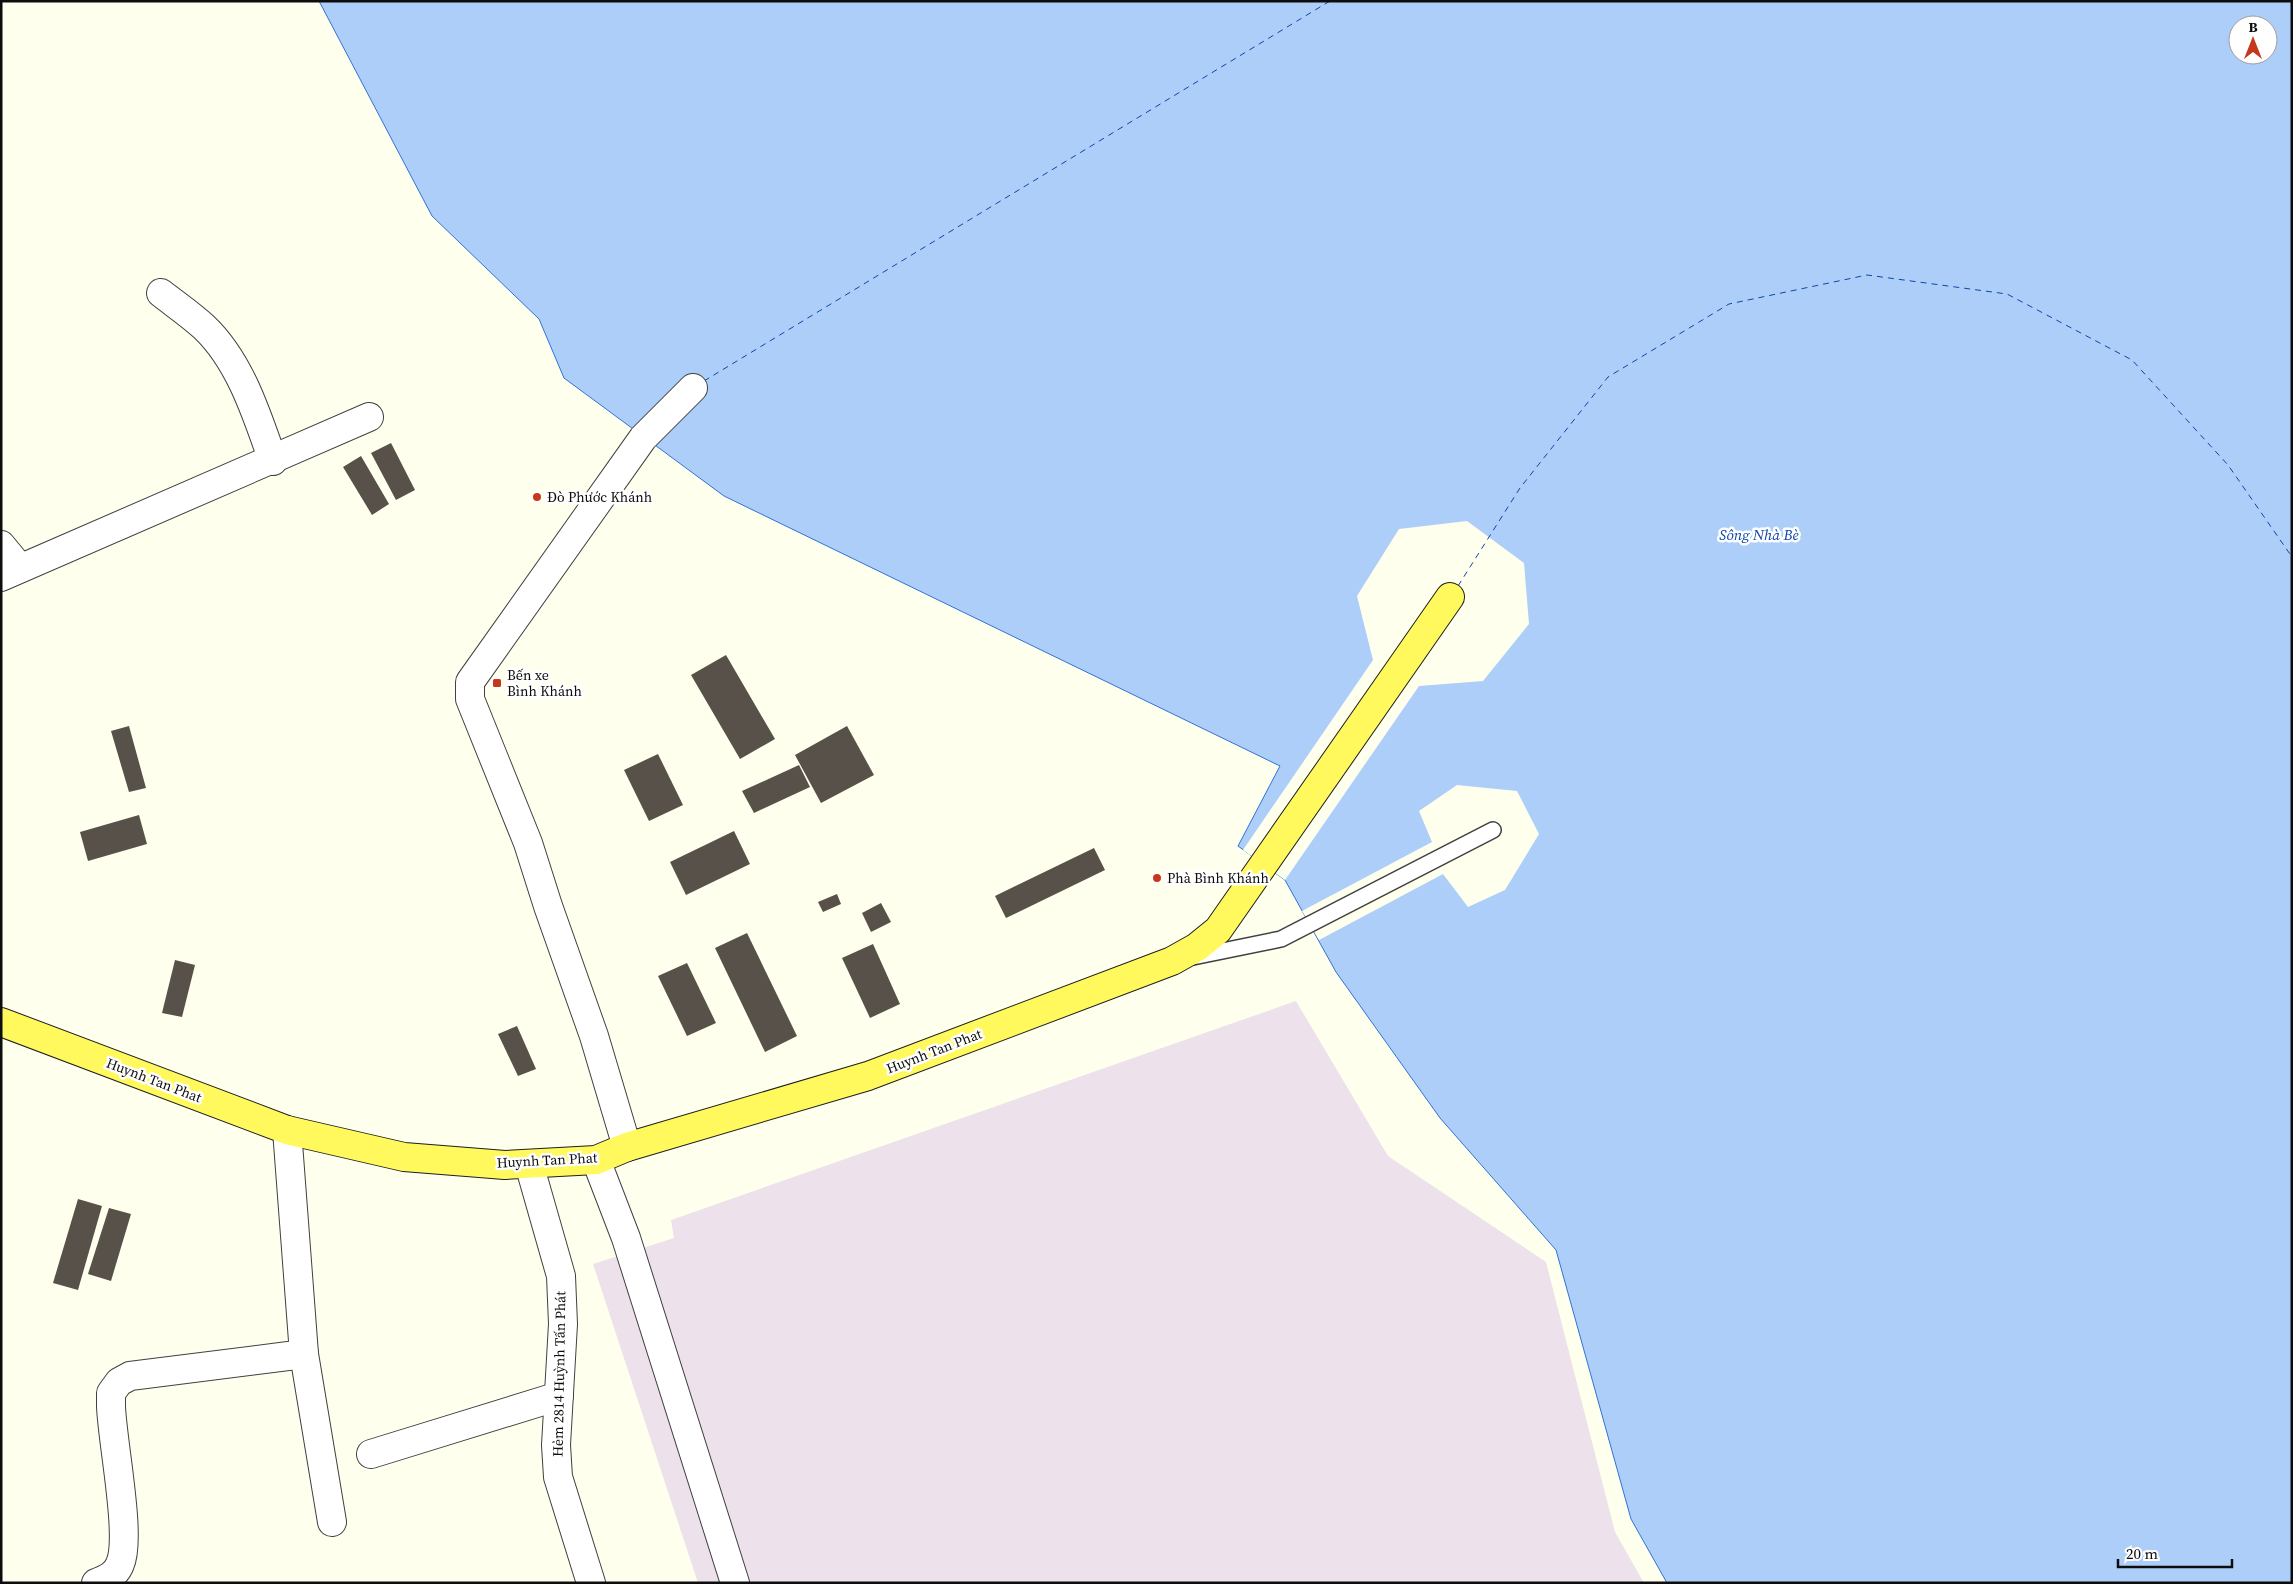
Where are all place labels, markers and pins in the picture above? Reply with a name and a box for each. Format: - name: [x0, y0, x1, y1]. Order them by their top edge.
- place label: Đò Phước Khánh: [547, 487, 652, 507]
- marker: Đò Phước Khánh: [531, 491, 543, 503]
- place label: Bến xe Bình Khánh: [507, 665, 582, 701]
- marker: Bến xe Bình Khánh: [491, 677, 503, 689]
- place label: Phà Bình Khánh: [1167, 868, 1269, 888]
- marker: Phà Bình Khánh: [1151, 872, 1163, 884]

